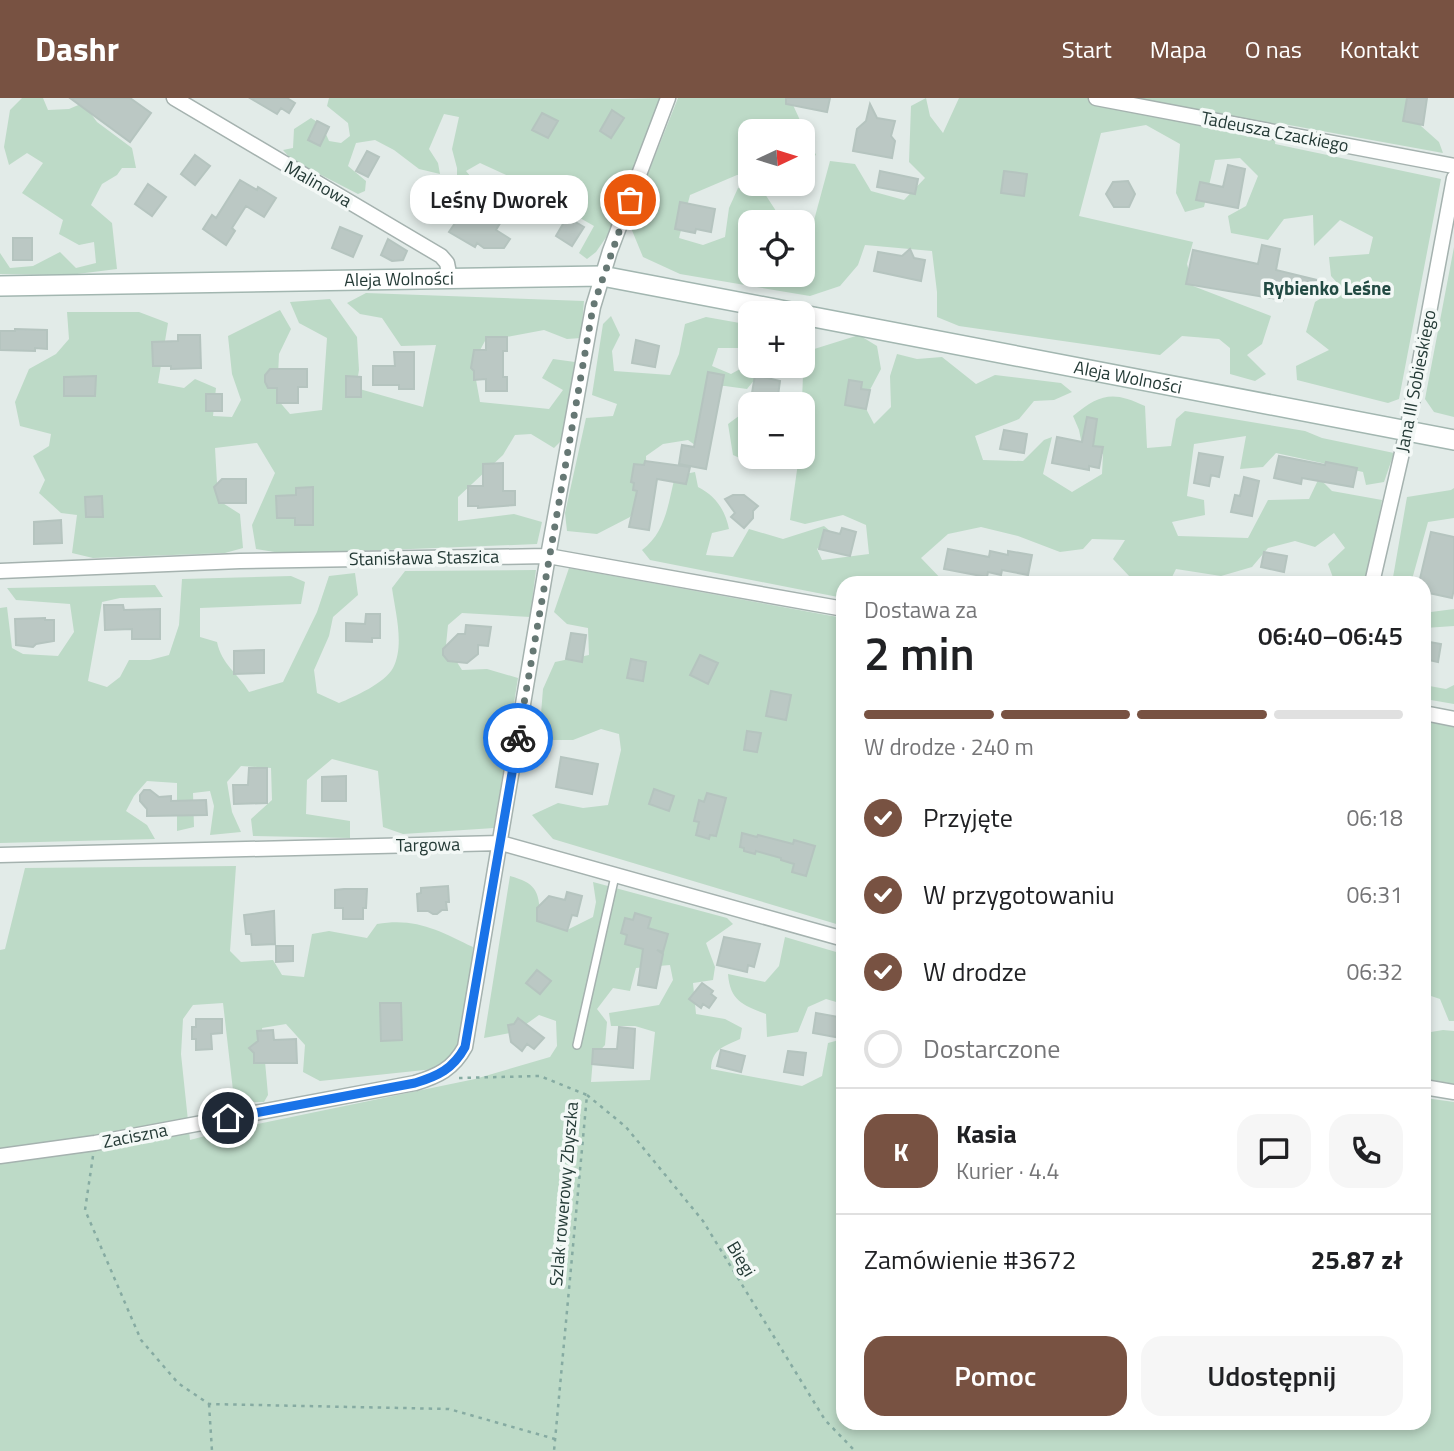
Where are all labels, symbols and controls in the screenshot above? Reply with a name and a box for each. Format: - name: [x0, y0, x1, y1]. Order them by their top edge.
- text: Dashr: [35, 24, 119, 74]
- text: Start: [1062, 31, 1112, 67]
- text: Mapa: [1150, 31, 1207, 67]
- text: O nas: [1245, 31, 1302, 67]
- text: Kontakt: [1340, 31, 1419, 67]
- street label: Tadeusza Czackiego: [1199, 104, 1351, 159]
- north arrow: [738, 119, 816, 196]
- map controls: [738, 119, 815, 469]
- street label: Malinowa: [279, 153, 357, 214]
- pin: [600, 170, 660, 230]
- callout: Leśny Dworek: [410, 176, 588, 224]
- icon: bag: [611, 181, 649, 219]
- text: Leśny Dworek: [430, 182, 568, 217]
- button: locate: [738, 210, 815, 287]
- street label: Aleja Wolności: [344, 264, 454, 293]
- district label: Rybienko Leśne: [1263, 273, 1392, 302]
- button: +: [738, 301, 815, 378]
- street label: Jana III Sobieskiego: [1388, 307, 1443, 454]
- street label: Aleja Wolności: [1072, 353, 1185, 401]
- button: −: [738, 392, 815, 469]
- street label: Stanisława Staszica: [349, 543, 499, 572]
- text: Dostawa za: [864, 592, 977, 627]
- text: 06:40–06:45: [1258, 616, 1403, 655]
- text: 2 min: [864, 618, 975, 688]
- courier: [483, 703, 553, 773]
- icon: bike: [499, 719, 537, 757]
- text: W drodze · 240 m: [864, 729, 1034, 764]
- text: Przyjęte: [923, 798, 1013, 837]
- icon: check: [864, 799, 902, 837]
- text: 06:18: [1346, 800, 1403, 835]
- street label: Targowa: [396, 830, 460, 859]
- text: W przygotowaniu: [923, 875, 1114, 914]
- icon: check: [864, 876, 902, 914]
- text: 06:31: [1346, 877, 1403, 912]
- text: W drodze: [923, 952, 1027, 991]
- icon: check: [864, 953, 902, 991]
- text: 06:32: [1346, 954, 1403, 989]
- text: Dostarczone: [923, 1029, 1060, 1068]
- pin: [198, 1088, 258, 1148]
- icon: home: [209, 1099, 247, 1137]
- street label: Szlak rowerowy Zbyszka: [542, 1100, 585, 1287]
- text: Kasia: [956, 1114, 1017, 1153]
- button: chat: [1237, 1114, 1311, 1188]
- button: phone: [1329, 1114, 1403, 1188]
- street label: Zaciszna: [100, 1116, 170, 1155]
- text: K: [893, 1132, 909, 1171]
- text: Kurier · 4.4: [956, 1153, 1059, 1188]
- street label: Biegi: [720, 1236, 763, 1282]
- text: Zamówienie #3672: [864, 1240, 1076, 1279]
- text: 25.87 zł: [1311, 1240, 1403, 1279]
- button: Pomoc: [864, 1336, 1127, 1416]
- button: Udostępnij: [1141, 1336, 1403, 1416]

